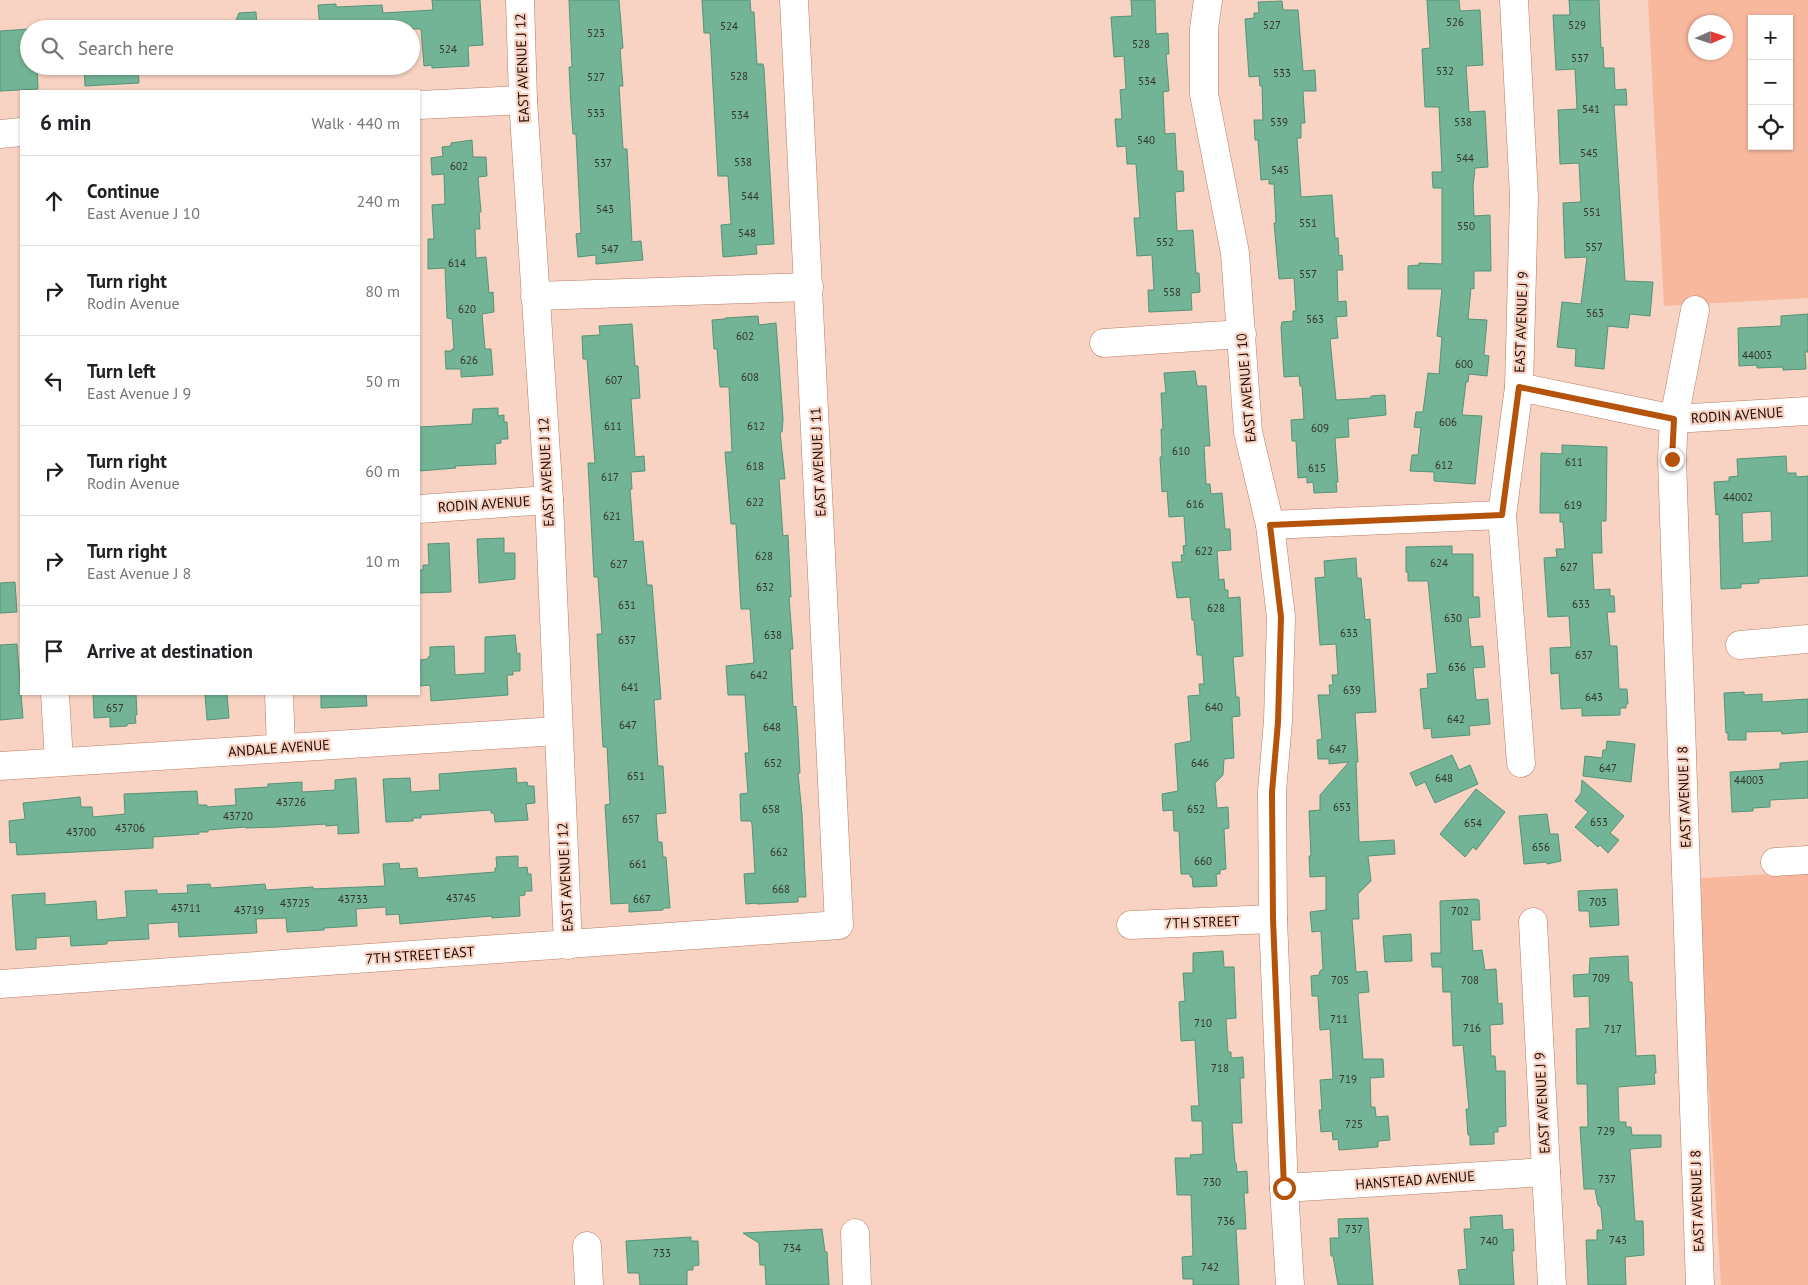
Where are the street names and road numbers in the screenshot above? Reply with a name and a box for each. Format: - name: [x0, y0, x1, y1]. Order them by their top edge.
- street label: EAST AVENUE J 12: [511, 13, 533, 123]
- street label: EAST AVENUE J 9: [1510, 271, 1532, 373]
- street label: EAST AVENUE J 10: [1232, 332, 1260, 443]
- street label: RODIN AVENUE: [1690, 403, 1784, 427]
- street label: EAST AVENUE J 11: [806, 407, 830, 517]
- street label: EAST AVENUE J 12: [534, 417, 558, 527]
- street label: RODIN AVENUE: [437, 492, 531, 516]
- street label: ANDALE AVENUE: [228, 735, 330, 761]
- street label: EAST AVENUE J 8: [1673, 746, 1695, 848]
- street label: EAST AVENUE J 12: [553, 822, 577, 932]
- street label: 7TH STREET: [1164, 912, 1240, 932]
- street label: 7TH STREET EAST: [365, 942, 475, 968]
- street label: EAST AVENUE J 9: [1530, 1052, 1554, 1154]
- street label: EAST AVENUE J 8: [1686, 1150, 1708, 1252]
- street label: HANSTEAD AVENUE: [1355, 1167, 1475, 1193]

